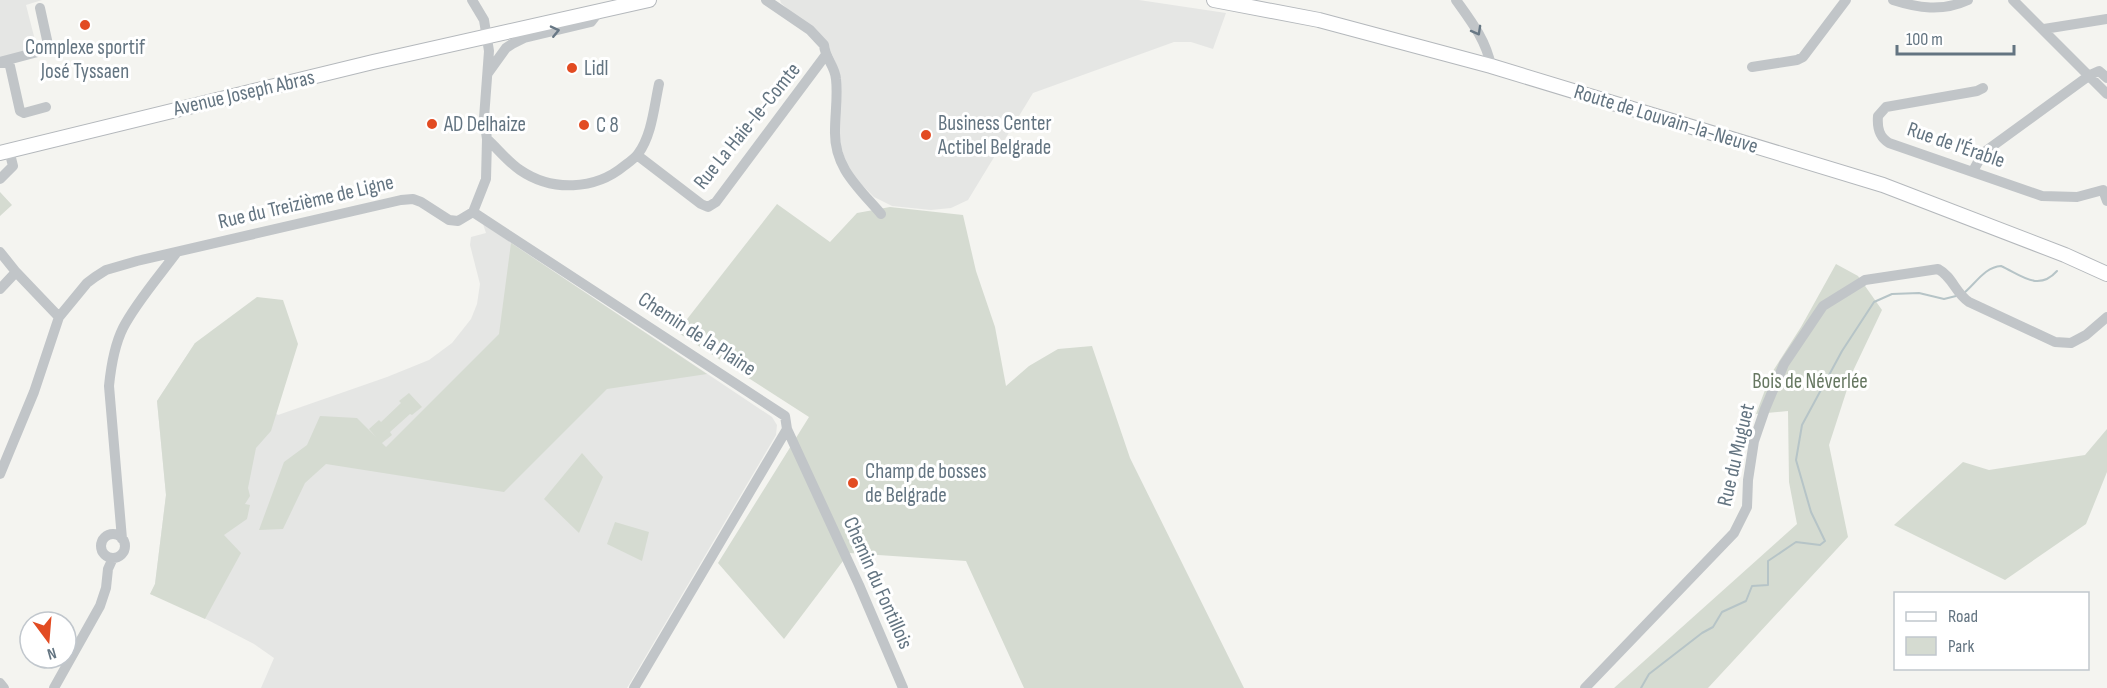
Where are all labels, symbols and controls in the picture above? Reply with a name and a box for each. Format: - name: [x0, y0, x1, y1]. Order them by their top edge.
- marker: Complexe sportif José Tyssaen: [78, 18, 92, 32]
- scale bar: [1897, 18, 2014, 56]
- one-way arrow: [550, 25, 560, 38]
- one-way arrow: [1470, 25, 1481, 35]
- text: 100 m: [1906, 29, 1943, 50]
- place label: Complexe sportif José Tyssaen: [25, 35, 146, 84]
- place label: Lidl: [584, 56, 608, 81]
- street label: Rue La Haie-le-Comte: [688, 58, 806, 194]
- marker: Lidl: [565, 61, 579, 75]
- street label: Avenue Joseph Abras: [170, 65, 317, 122]
- street label: Route de Louvain-la-Neuve: [1571, 79, 1761, 159]
- place label: Business Center Actibel Belgrade: [937, 111, 1051, 160]
- place label: AD Delhaize: [443, 112, 526, 137]
- place label: C 8: [596, 113, 619, 138]
- marker: AD Delhaize: [425, 117, 439, 131]
- street label: Rue de l'Érable: [1904, 117, 2008, 173]
- marker: C 8: [577, 118, 591, 132]
- marker: Business Center Actibel Belgrade: [919, 128, 933, 142]
- street label: Rue du Treizième de Ligne: [216, 170, 396, 234]
- street label: Chemin de la Plaine: [633, 287, 761, 381]
- park label: Bois de Néverlée: [1752, 369, 1868, 394]
- street label: Rue du Muguet: [1712, 401, 1760, 509]
- place label: Champ de bosses de Belgrade: [865, 459, 987, 508]
- marker: Champ de bosses de Belgrade: [846, 476, 860, 490]
- street label: Chemin du Fontillois: [838, 513, 918, 653]
- legend: [1894, 592, 2089, 670]
- text: Road: [1948, 606, 1978, 627]
- north arrow: [18, 610, 78, 670]
- text: Park: [1948, 636, 1974, 657]
- text: N: [45, 643, 58, 663]

